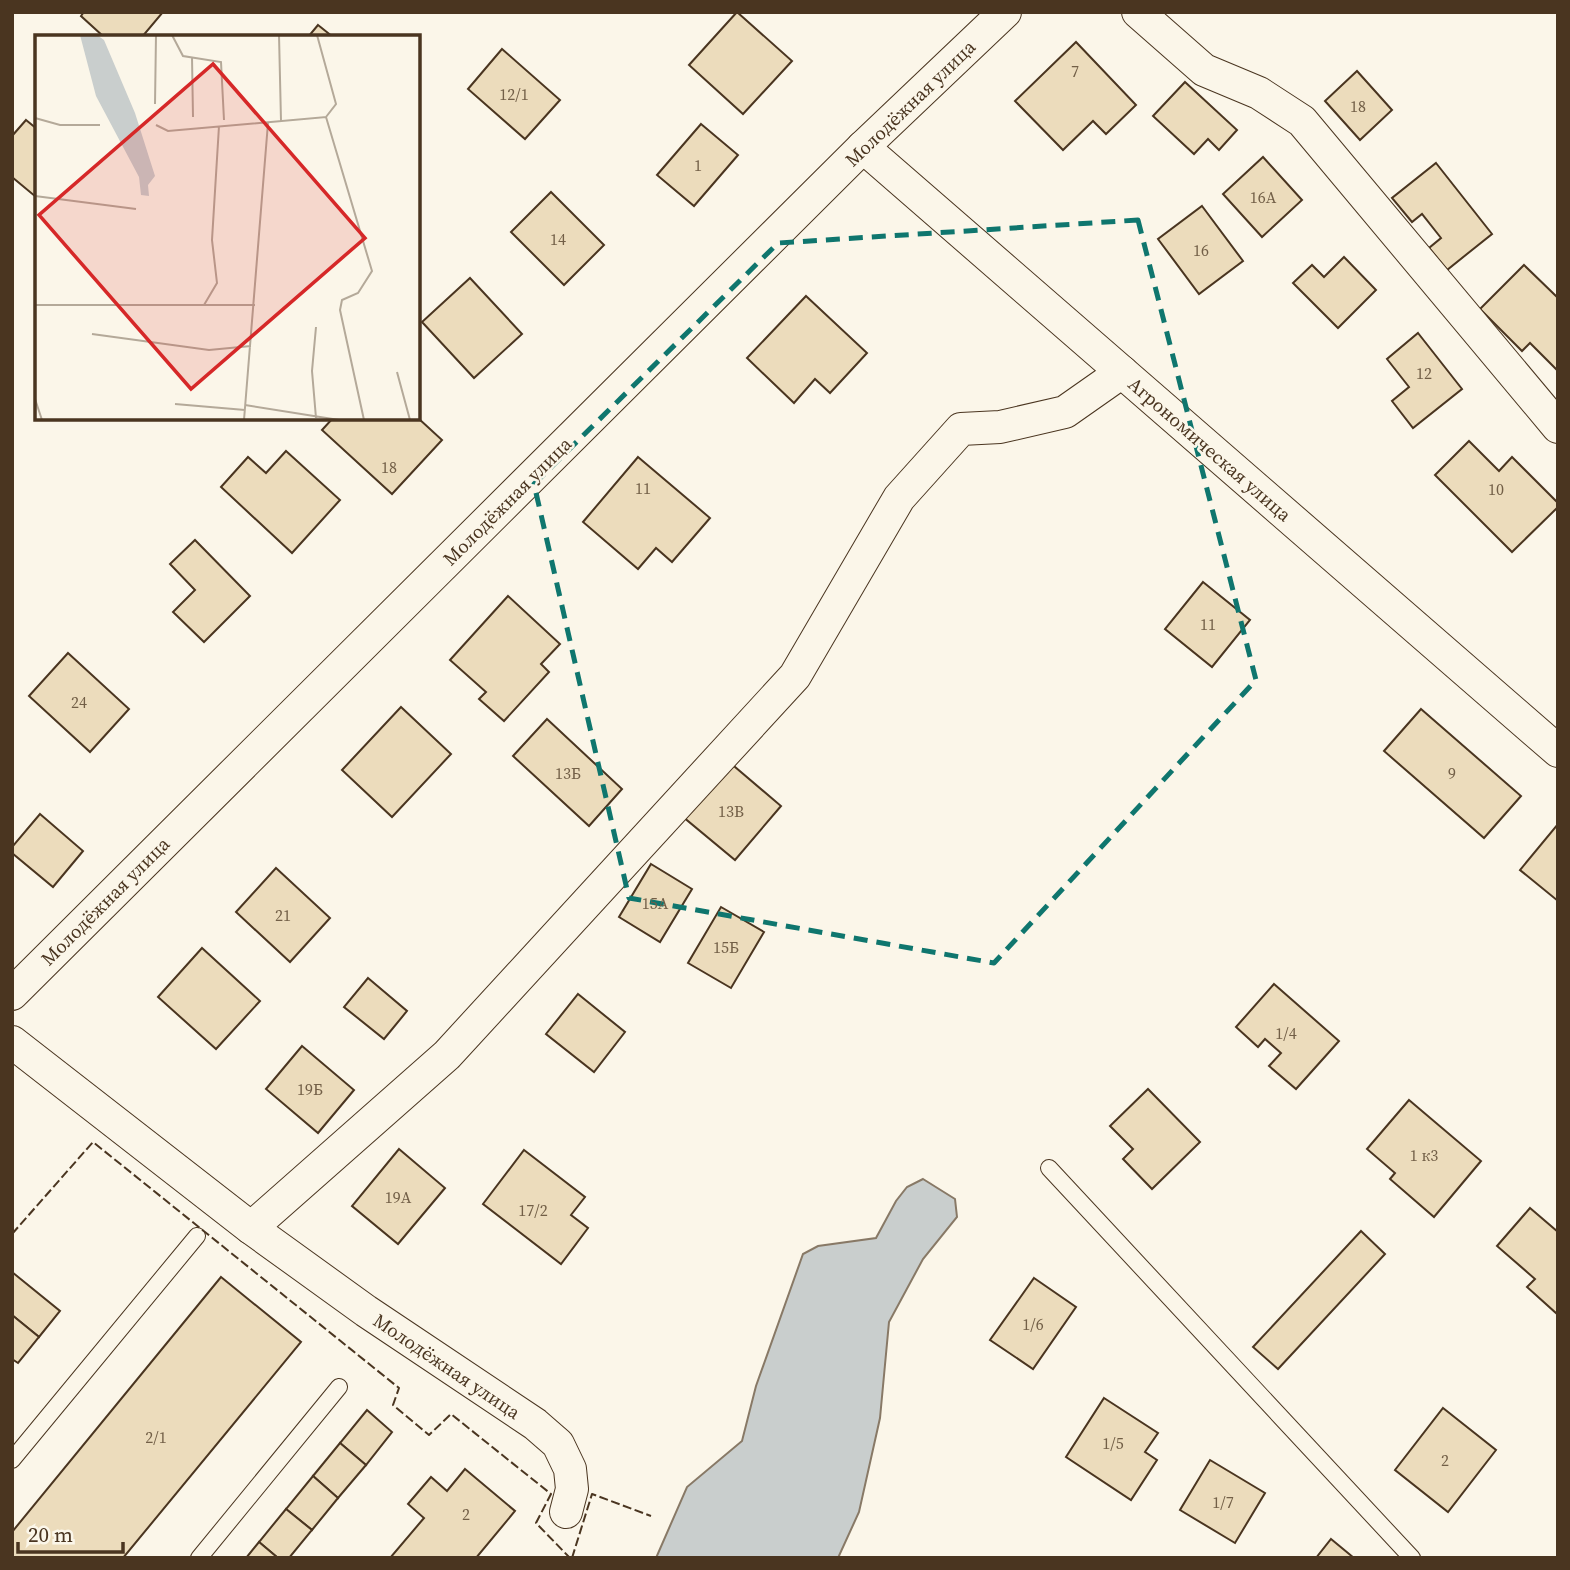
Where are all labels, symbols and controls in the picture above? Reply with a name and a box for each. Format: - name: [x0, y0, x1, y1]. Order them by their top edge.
- street label: Молодёжная улица: [839, 34, 981, 172]
- inset map: [35, 35, 420, 420]
- house number: 7: [1071, 60, 1079, 82]
- house number: 12/1: [499, 83, 529, 105]
- house number: 18: [1350, 95, 1366, 117]
- house number: 1: [694, 154, 702, 176]
- house number: 16А: [1250, 186, 1277, 208]
- house number: 14: [550, 228, 566, 250]
- house number: 16: [1193, 239, 1209, 261]
- house number: 12: [1416, 362, 1432, 384]
- street label: Агрономическая улица: [1123, 371, 1297, 527]
- street label: Молодёжная улица: [437, 431, 577, 571]
- house number: 18: [381, 456, 397, 478]
- house number: 11: [635, 477, 651, 499]
- house number: 10: [1488, 478, 1504, 500]
- house number: 11: [1200, 613, 1216, 635]
- house number: 24: [71, 691, 87, 713]
- house number: 13Б: [555, 762, 581, 784]
- house number: 9: [1448, 762, 1456, 784]
- house number: 13В: [718, 800, 744, 822]
- street label: Молодёжная улица: [35, 831, 175, 971]
- house number: 15А: [642, 892, 669, 914]
- house number: 21: [275, 904, 291, 926]
- house number: 15Б: [713, 936, 739, 958]
- house number: 1/4: [1275, 1022, 1297, 1044]
- house number: 19Б: [297, 1078, 323, 1100]
- house number: 1 к3: [1410, 1144, 1438, 1166]
- house number: 19А: [385, 1186, 412, 1208]
- house number: 17/2: [518, 1199, 548, 1221]
- street label: Молодёжная улица: [368, 1307, 526, 1425]
- house number: 1/6: [1022, 1313, 1044, 1335]
- house number: 2/1: [145, 1426, 167, 1448]
- house number: 1/5: [1102, 1432, 1124, 1454]
- house number: 2: [1441, 1449, 1449, 1471]
- house number: 1/7: [1212, 1491, 1234, 1513]
- house number: 2: [462, 1503, 470, 1525]
- scale bar: [18, 1510, 122, 1554]
- text: 20 m: [28, 1520, 73, 1549]

